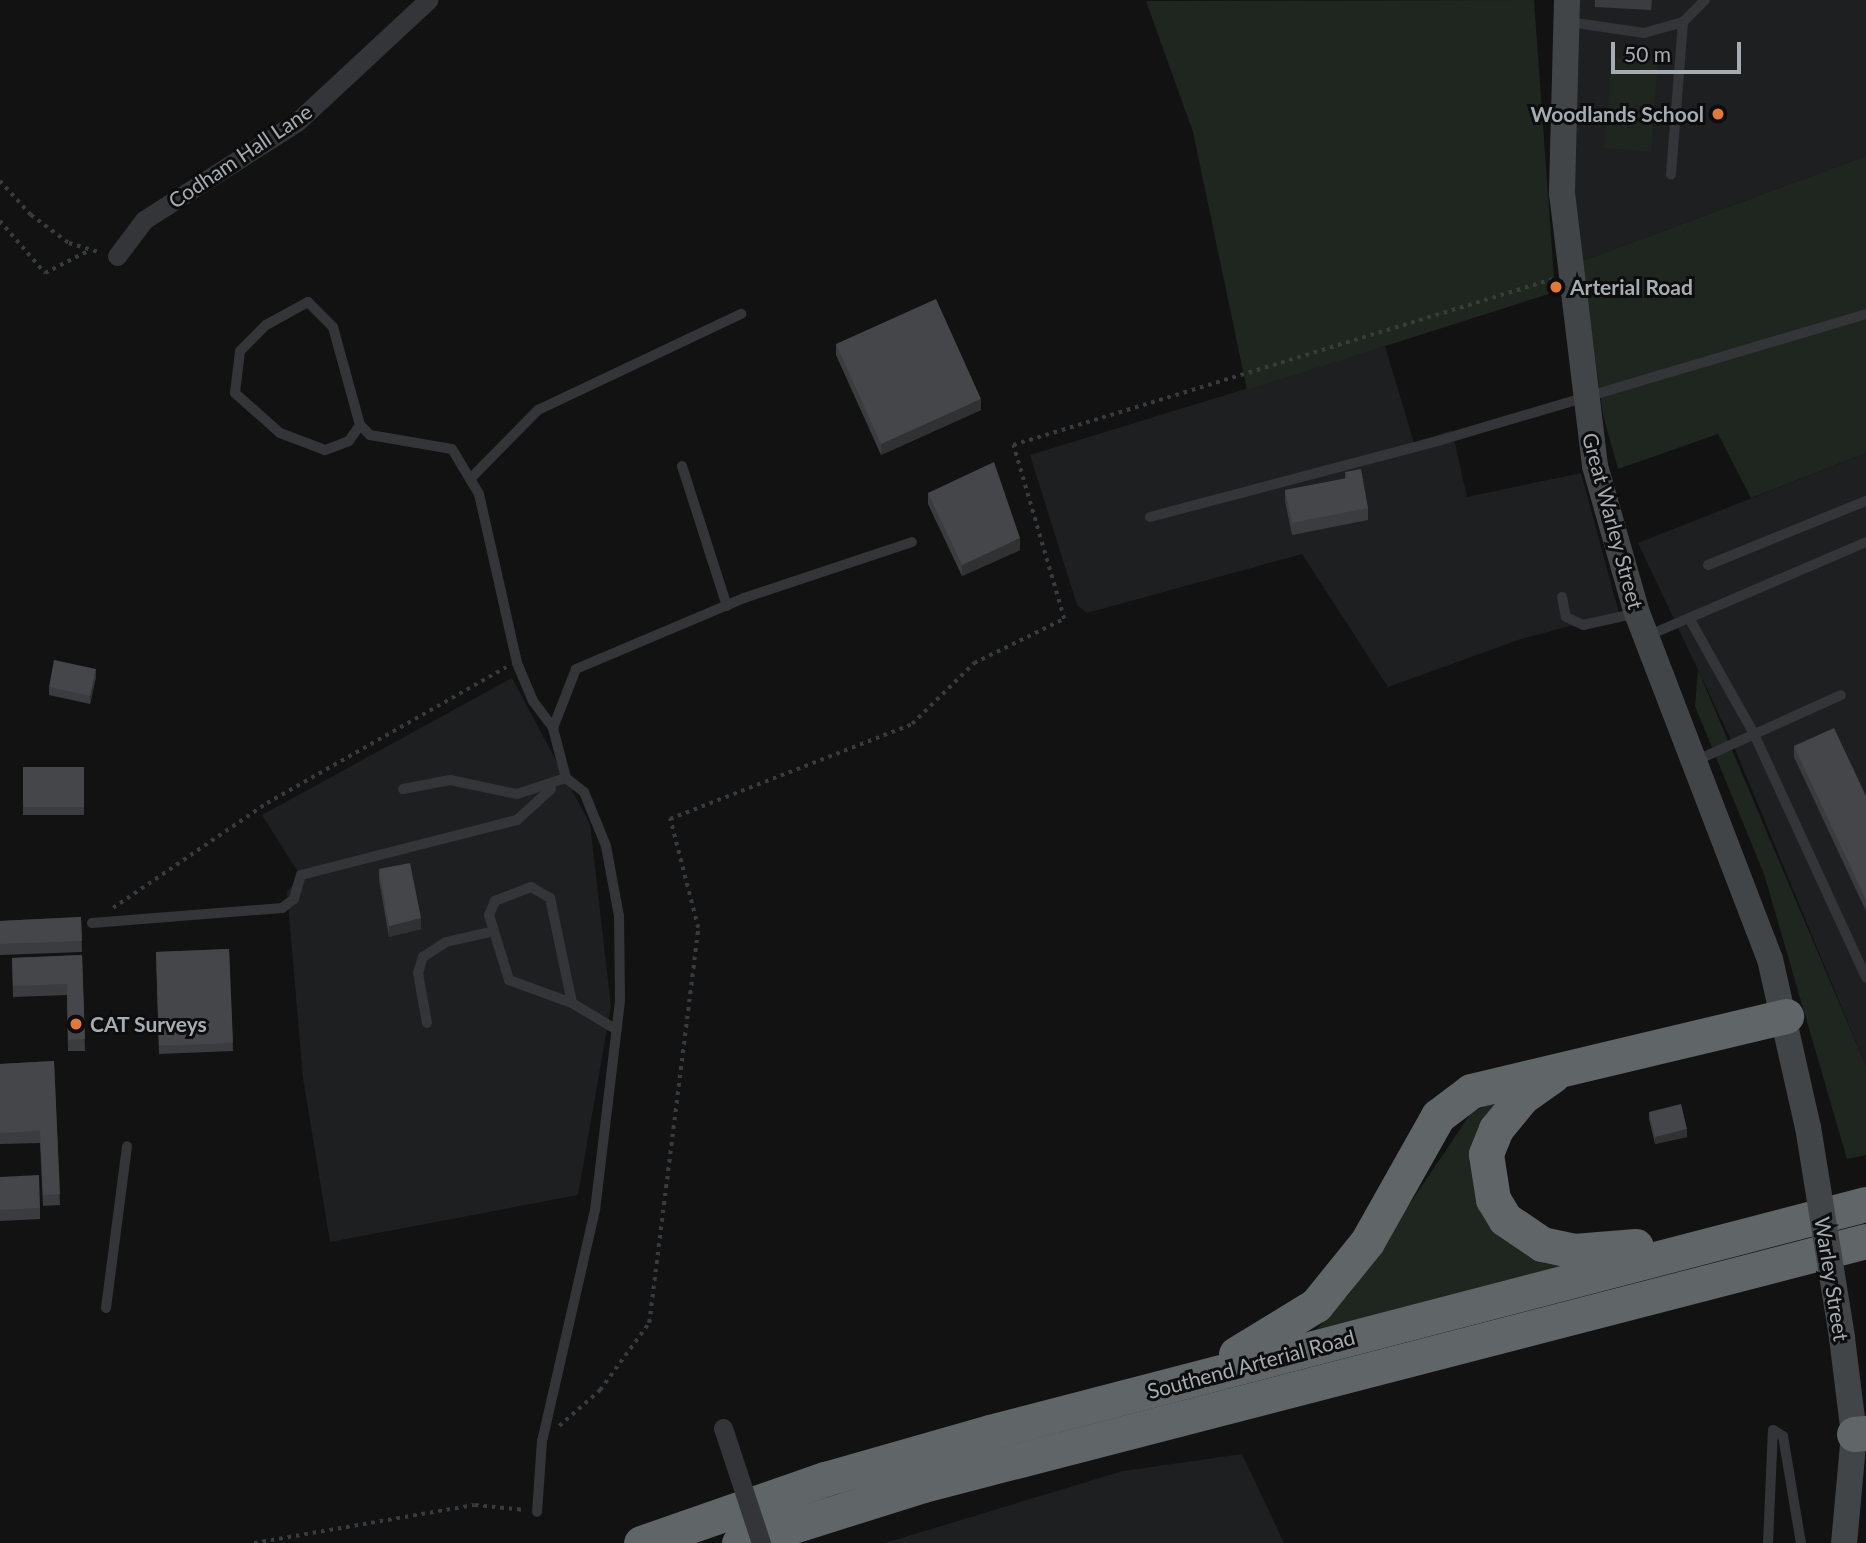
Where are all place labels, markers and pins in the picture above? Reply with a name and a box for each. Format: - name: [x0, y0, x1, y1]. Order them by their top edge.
- place label: Woodlands School: [1530, 101, 1704, 127]
- marker: Woodlands School: [1710, 106, 1726, 122]
- place label: Arterial Road: [1570, 274, 1693, 300]
- marker: Arterial Road: [1548, 279, 1564, 295]
- place label: CAT Surveys: [90, 1011, 207, 1037]
- marker: CAT Surveys: [68, 1016, 84, 1032]

